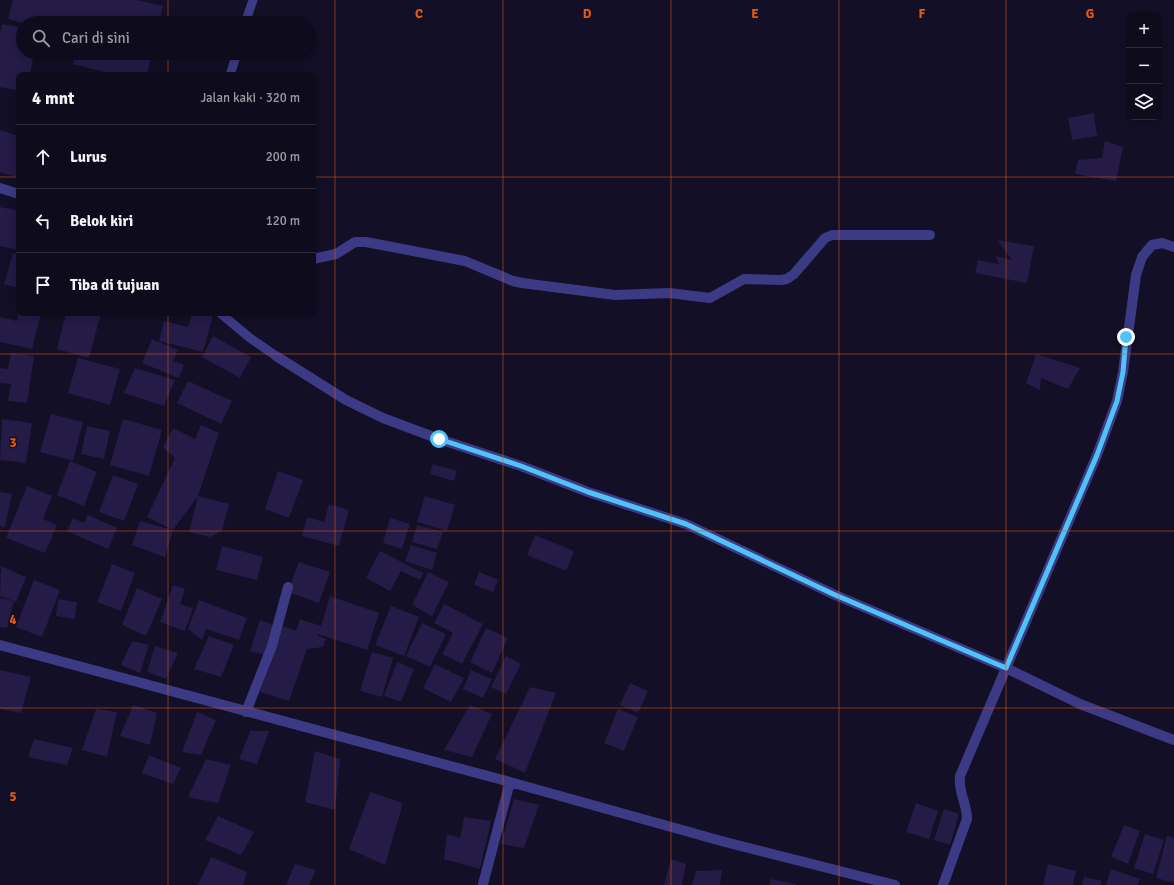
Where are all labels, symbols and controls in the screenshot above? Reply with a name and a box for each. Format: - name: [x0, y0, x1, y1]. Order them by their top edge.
- text: C: [415, 6, 423, 22]
- text: D: [583, 6, 592, 22]
- text: E: [751, 6, 759, 22]
- text: F: [919, 6, 926, 22]
- text: G: [1086, 6, 1094, 22]
- map controls: [1126, 12, 1162, 120]
- button: +: [1126, 12, 1162, 48]
- search box: [16, 16, 316, 60]
- icon: search: [30, 27, 52, 49]
- text: Cari di sini: [62, 29, 130, 47]
- button: −: [1126, 48, 1162, 84]
- button: layers: [1126, 84, 1162, 120]
- text: 4 mnt: [32, 88, 74, 109]
- text: Jalan kaki · 320 m: [201, 90, 300, 106]
- icon: ahead: [32, 146, 54, 168]
- text: Lurus: [70, 148, 107, 166]
- text: 200 m: [266, 149, 300, 165]
- icon: left: [32, 210, 54, 232]
- text: Belok kiri: [70, 212, 133, 230]
- text: 120 m: [266, 213, 300, 229]
- icon: arrive: [32, 274, 54, 296]
- text: Tiba di tujuan: [70, 276, 160, 294]
- route end: [1117, 328, 1135, 346]
- route start: [430, 430, 448, 448]
- text: 3: [9, 435, 17, 451]
- text: 4: [9, 612, 17, 628]
- text: 5: [9, 789, 17, 805]

